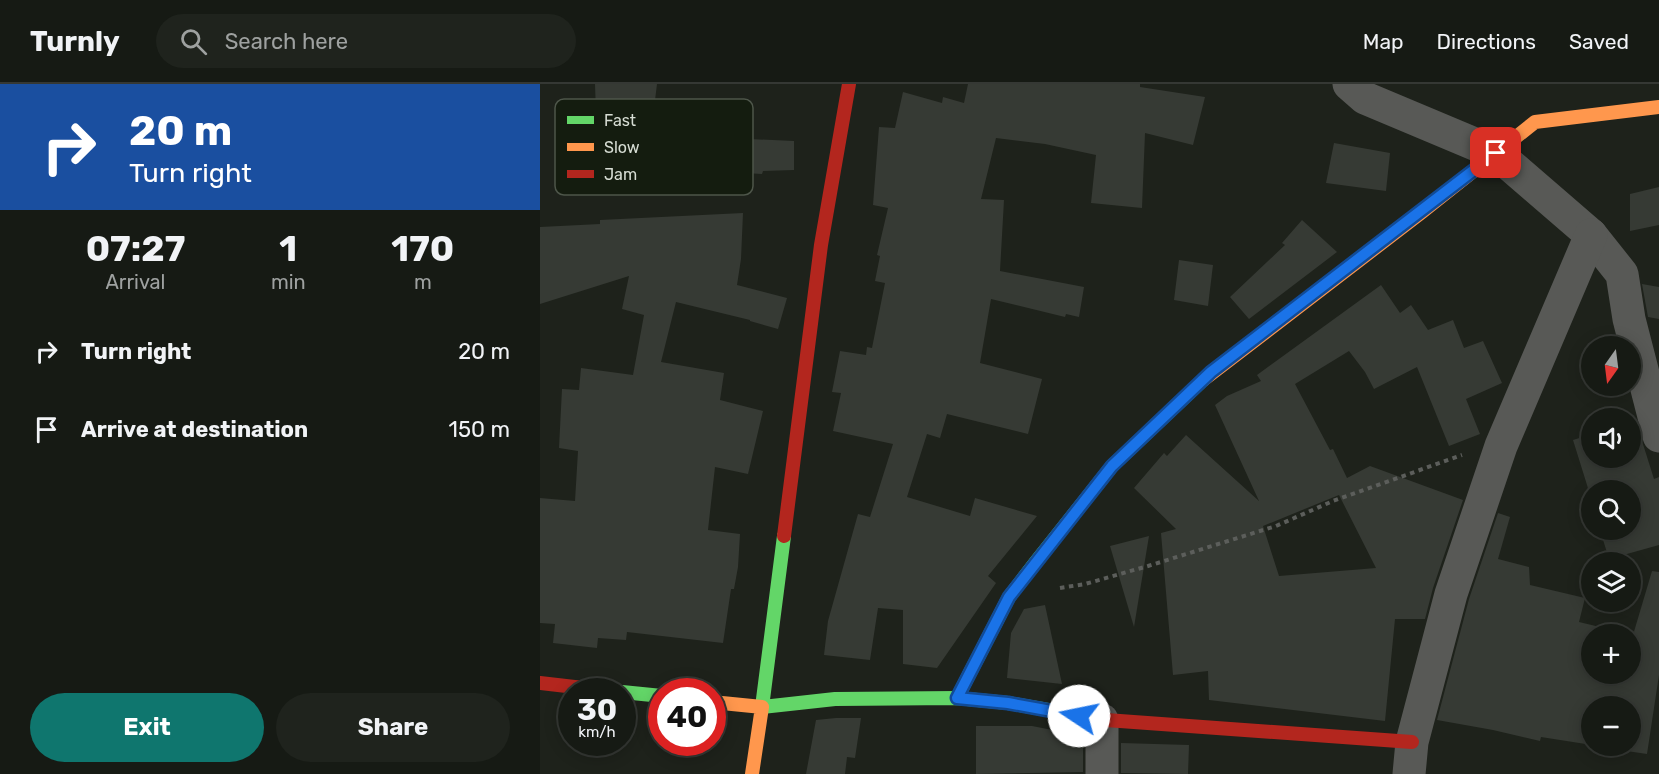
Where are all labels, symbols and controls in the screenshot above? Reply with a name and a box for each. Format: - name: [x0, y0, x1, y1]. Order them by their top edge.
- search box: [156, 14, 576, 68]
- text: Turnly: [30, 25, 120, 58]
- icon: search: [177, 25, 210, 58]
- text: Search here: [225, 28, 348, 55]
- text: Map: [1363, 29, 1404, 54]
- text: Directions: [1437, 29, 1536, 54]
- text: Saved: [1569, 29, 1629, 54]
- legend: [555, 99, 753, 195]
- text: 20 m: [129, 106, 232, 156]
- icon: right: [30, 108, 108, 186]
- text: Fast: [604, 111, 636, 130]
- pin: [1470, 127, 1521, 178]
- icon: arrive: [1479, 136, 1512, 169]
- text: Slow: [604, 138, 640, 157]
- text: Turn right: [129, 157, 252, 189]
- text: Jam: [604, 165, 637, 184]
- text: 07:27: [86, 227, 185, 270]
- text: 1: [279, 227, 297, 270]
- text: 170: [391, 227, 454, 270]
- text: Arrival: [105, 270, 165, 294]
- text: min: [271, 270, 306, 294]
- text: m: [414, 270, 432, 294]
- icon: right: [30, 335, 63, 368]
- north arrow: [1581, 336, 1641, 396]
- map controls: [1581, 336, 1641, 756]
- text: Turn right: [81, 338, 191, 365]
- text: 20 m: [458, 338, 510, 365]
- button: sound: [1581, 408, 1641, 468]
- icon: arrive: [30, 413, 63, 446]
- text: Arrive at destination: [81, 416, 308, 443]
- text: 150 m: [449, 416, 510, 443]
- button: search: [1581, 480, 1641, 540]
- button: layers: [1581, 552, 1641, 612]
- button: +: [1581, 624, 1641, 684]
- speed limit sign: 40: [648, 678, 726, 756]
- position arrow: [1047, 684, 1111, 748]
- text: 30: [577, 692, 617, 728]
- button: Exit: [30, 693, 264, 762]
- button: Share: [276, 693, 510, 762]
- button: −: [1581, 696, 1641, 756]
- text: km/h: [578, 723, 616, 741]

